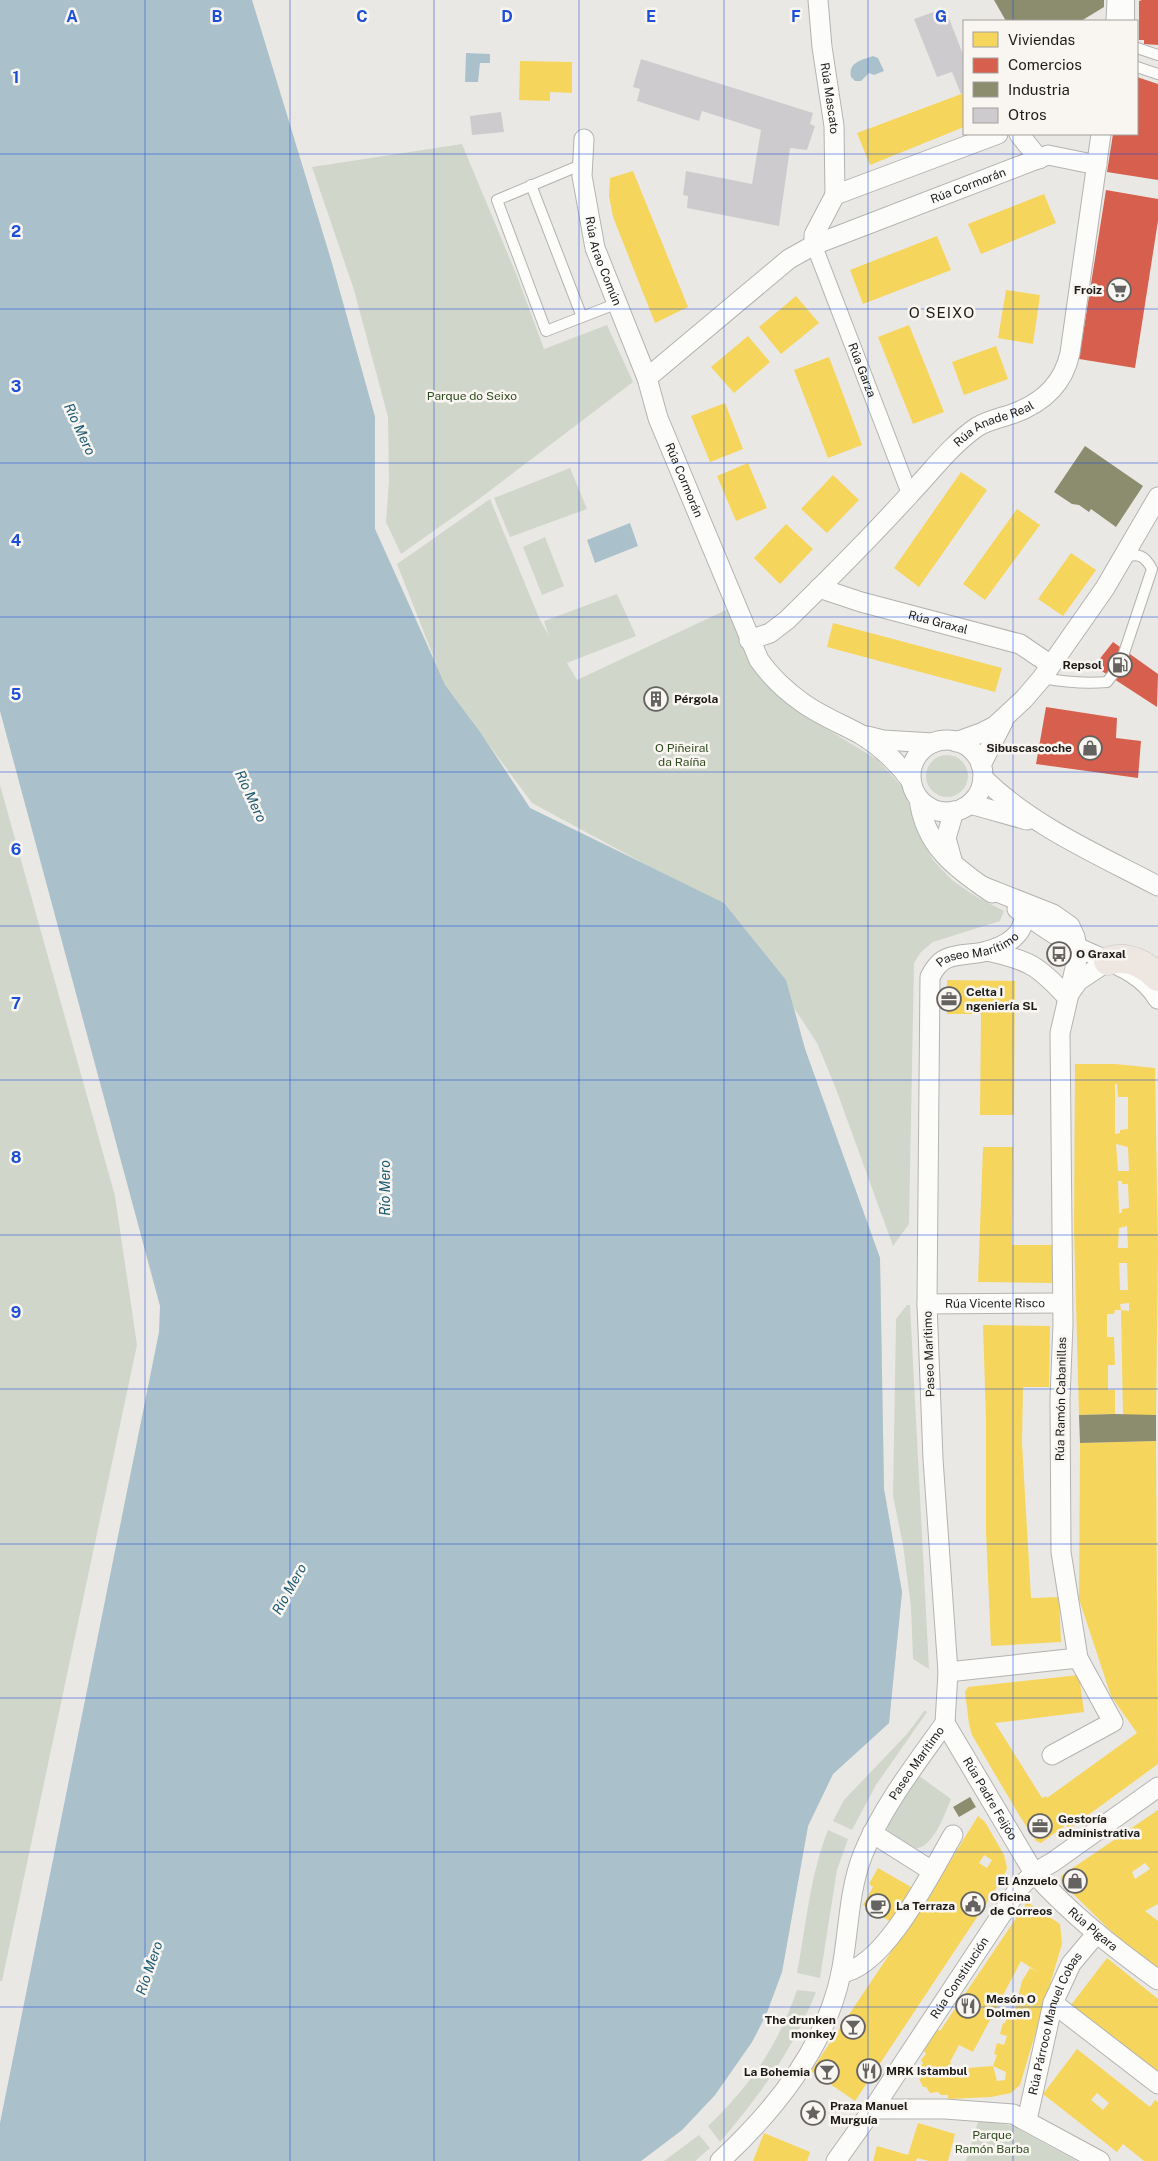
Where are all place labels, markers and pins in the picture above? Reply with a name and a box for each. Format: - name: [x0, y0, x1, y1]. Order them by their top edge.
- supermarket icon: Froiz: [1106, 277, 1132, 303]
- place label: Froiz: [1074, 283, 1102, 297]
- fuel station icon: Repsol: [1107, 652, 1133, 678]
- place label: Repsol: [1063, 658, 1102, 672]
- building icon: Pérgola: [643, 686, 669, 712]
- place label: Pérgola: [674, 692, 719, 706]
- shop icon: Sibuscascoche: [1077, 735, 1103, 761]
- place label: Sibuscascoche: [986, 741, 1072, 755]
- bus stop icon: O Graxal: [1046, 941, 1072, 967]
- place label: O Graxal: [1076, 947, 1126, 961]
- place label: Celta I ngeniería SL: [966, 985, 1038, 1013]
- office icon: Celta I ngeniería SL: [936, 986, 962, 1012]
- place label: Gestoría administrativa: [1058, 1812, 1140, 1840]
- office icon: Gestoría administrativa: [1027, 1813, 1053, 1839]
- shop icon: El Anzuelo: [1062, 1868, 1088, 1894]
- place label: El Anzuelo: [998, 1874, 1058, 1888]
- place label: Oficina de Correos: [990, 1890, 1052, 1918]
- public building icon: Oficina de Correos: [960, 1891, 986, 1917]
- cafe icon: La Terraza: [865, 1893, 891, 1919]
- place label: La Terraza: [896, 1899, 955, 1913]
- place label: Mesón O Dolmen: [986, 1992, 1036, 2020]
- restaurant icon: Mesón O Dolmen: [955, 1993, 981, 2019]
- place label: The drunken monkey: [765, 2013, 836, 2041]
- bar icon: The drunken monkey: [840, 2014, 866, 2040]
- restaurant icon: MRK Istambul: [856, 2058, 882, 2084]
- bar icon: La Bohemia: [814, 2059, 840, 2085]
- place label: MRK Istambul: [886, 2064, 968, 2078]
- place label: La Bohemia: [744, 2065, 810, 2079]
- place label: Praza Manuel Murguía: [830, 2099, 908, 2127]
- place icon: Praza Manuel Murguía: [800, 2100, 826, 2126]

